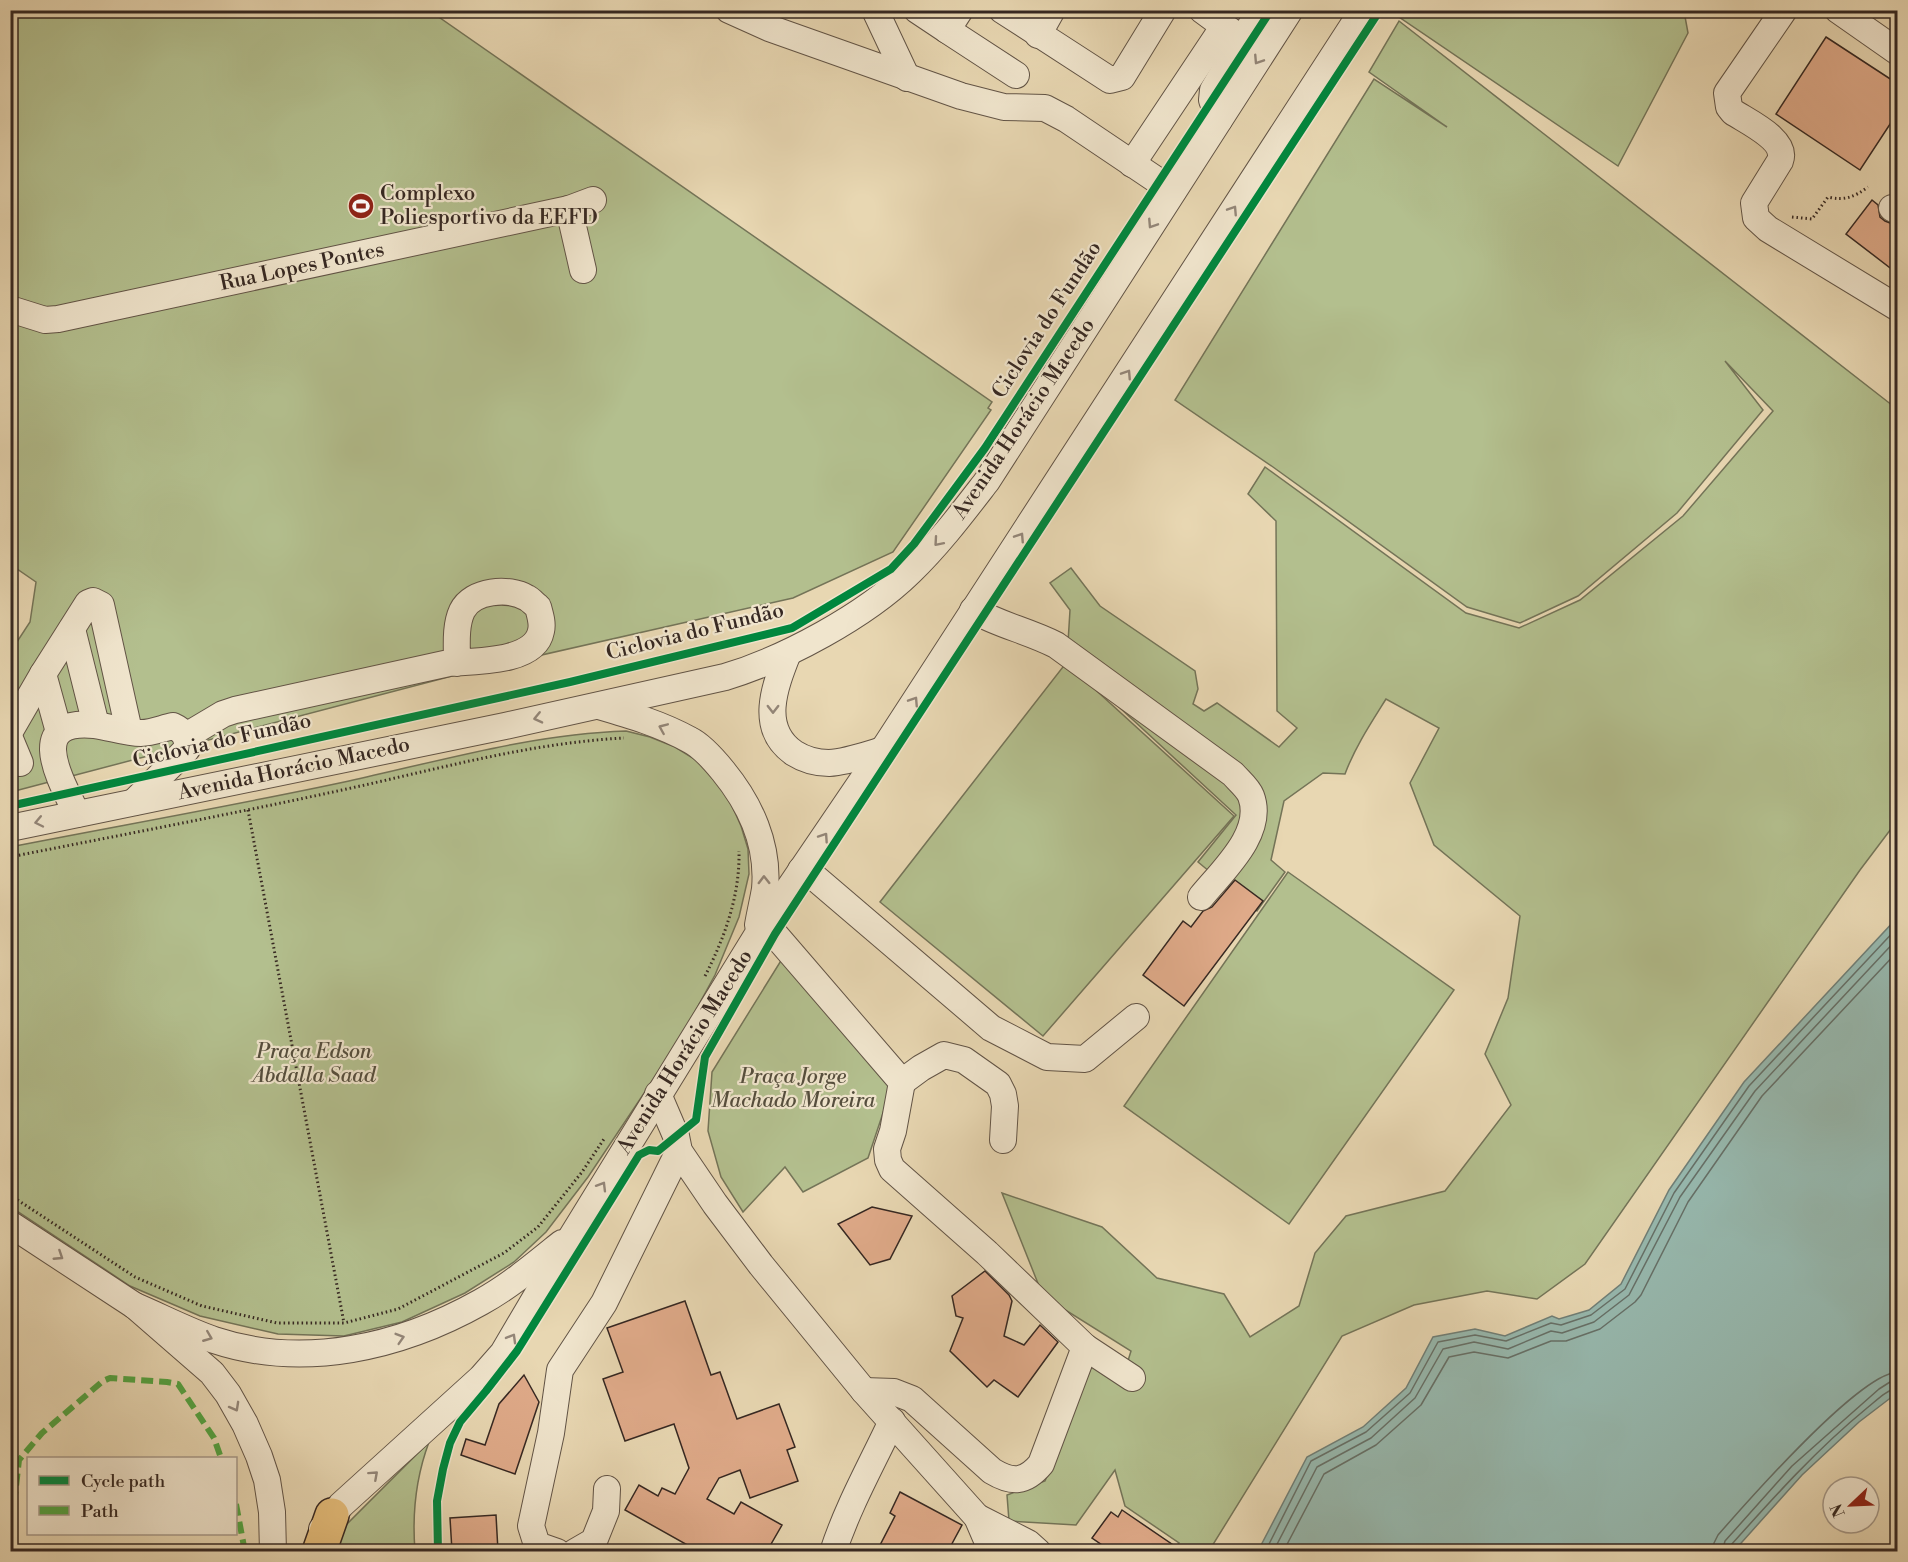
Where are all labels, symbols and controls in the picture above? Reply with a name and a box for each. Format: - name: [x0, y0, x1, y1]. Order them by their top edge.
- one-way arrow: [1254, 53, 1265, 64]
- place label: Complexo Poliesportivo da EEFD: [380, 181, 598, 231]
- sports icon: Complexo Poliesportivo da EEFD: [346, 191, 376, 221]
- one-way arrow: [1226, 206, 1238, 216]
- one-way arrow: [1149, 217, 1160, 228]
- street label: Ciclovia do Fundão: [986, 236, 1108, 404]
- street label: Rua Lopes Pontes: [217, 237, 387, 297]
- street label: Avenida Horácio Macedo: [947, 314, 1101, 525]
- one-way arrow: [1120, 369, 1131, 380]
- one-way arrow: [1013, 533, 1025, 543]
- one-way arrow: [934, 535, 945, 546]
- street label: Ciclovia do Fundão: [603, 597, 787, 667]
- one-way arrow: [907, 697, 919, 707]
- one-way arrow: [767, 704, 779, 713]
- street label: Ciclovia do Fundão: [130, 708, 314, 774]
- one-way arrow: [533, 711, 543, 724]
- one-way arrow: [658, 723, 669, 735]
- street label: Avenida Horácio Macedo: [175, 732, 412, 807]
- one-way arrow: [34, 815, 44, 828]
- one-way arrow: [817, 832, 828, 843]
- one-way arrow: [758, 875, 770, 884]
- street label: Avenida Horácio Macedo: [611, 945, 759, 1160]
- park label: Praça Edson Abdalla Saad: [251, 1039, 377, 1089]
- park label: Praça Jorge Machado Moreira: [711, 1064, 875, 1114]
- one-way arrow: [595, 1182, 607, 1192]
- one-way arrow: [53, 1249, 64, 1260]
- one-way arrow: [202, 1330, 213, 1342]
- one-way arrow: [394, 1333, 404, 1345]
- one-way arrow: [505, 1334, 516, 1344]
- one-way arrow: [228, 1400, 239, 1411]
- legend: [27, 1457, 237, 1535]
- text: Cycle path: [81, 1470, 165, 1493]
- one-way arrow: [367, 1471, 378, 1482]
- north arrow: [1821, 1475, 1881, 1535]
- text: Path: [81, 1500, 119, 1523]
- text: N: [1826, 1500, 1850, 1520]

